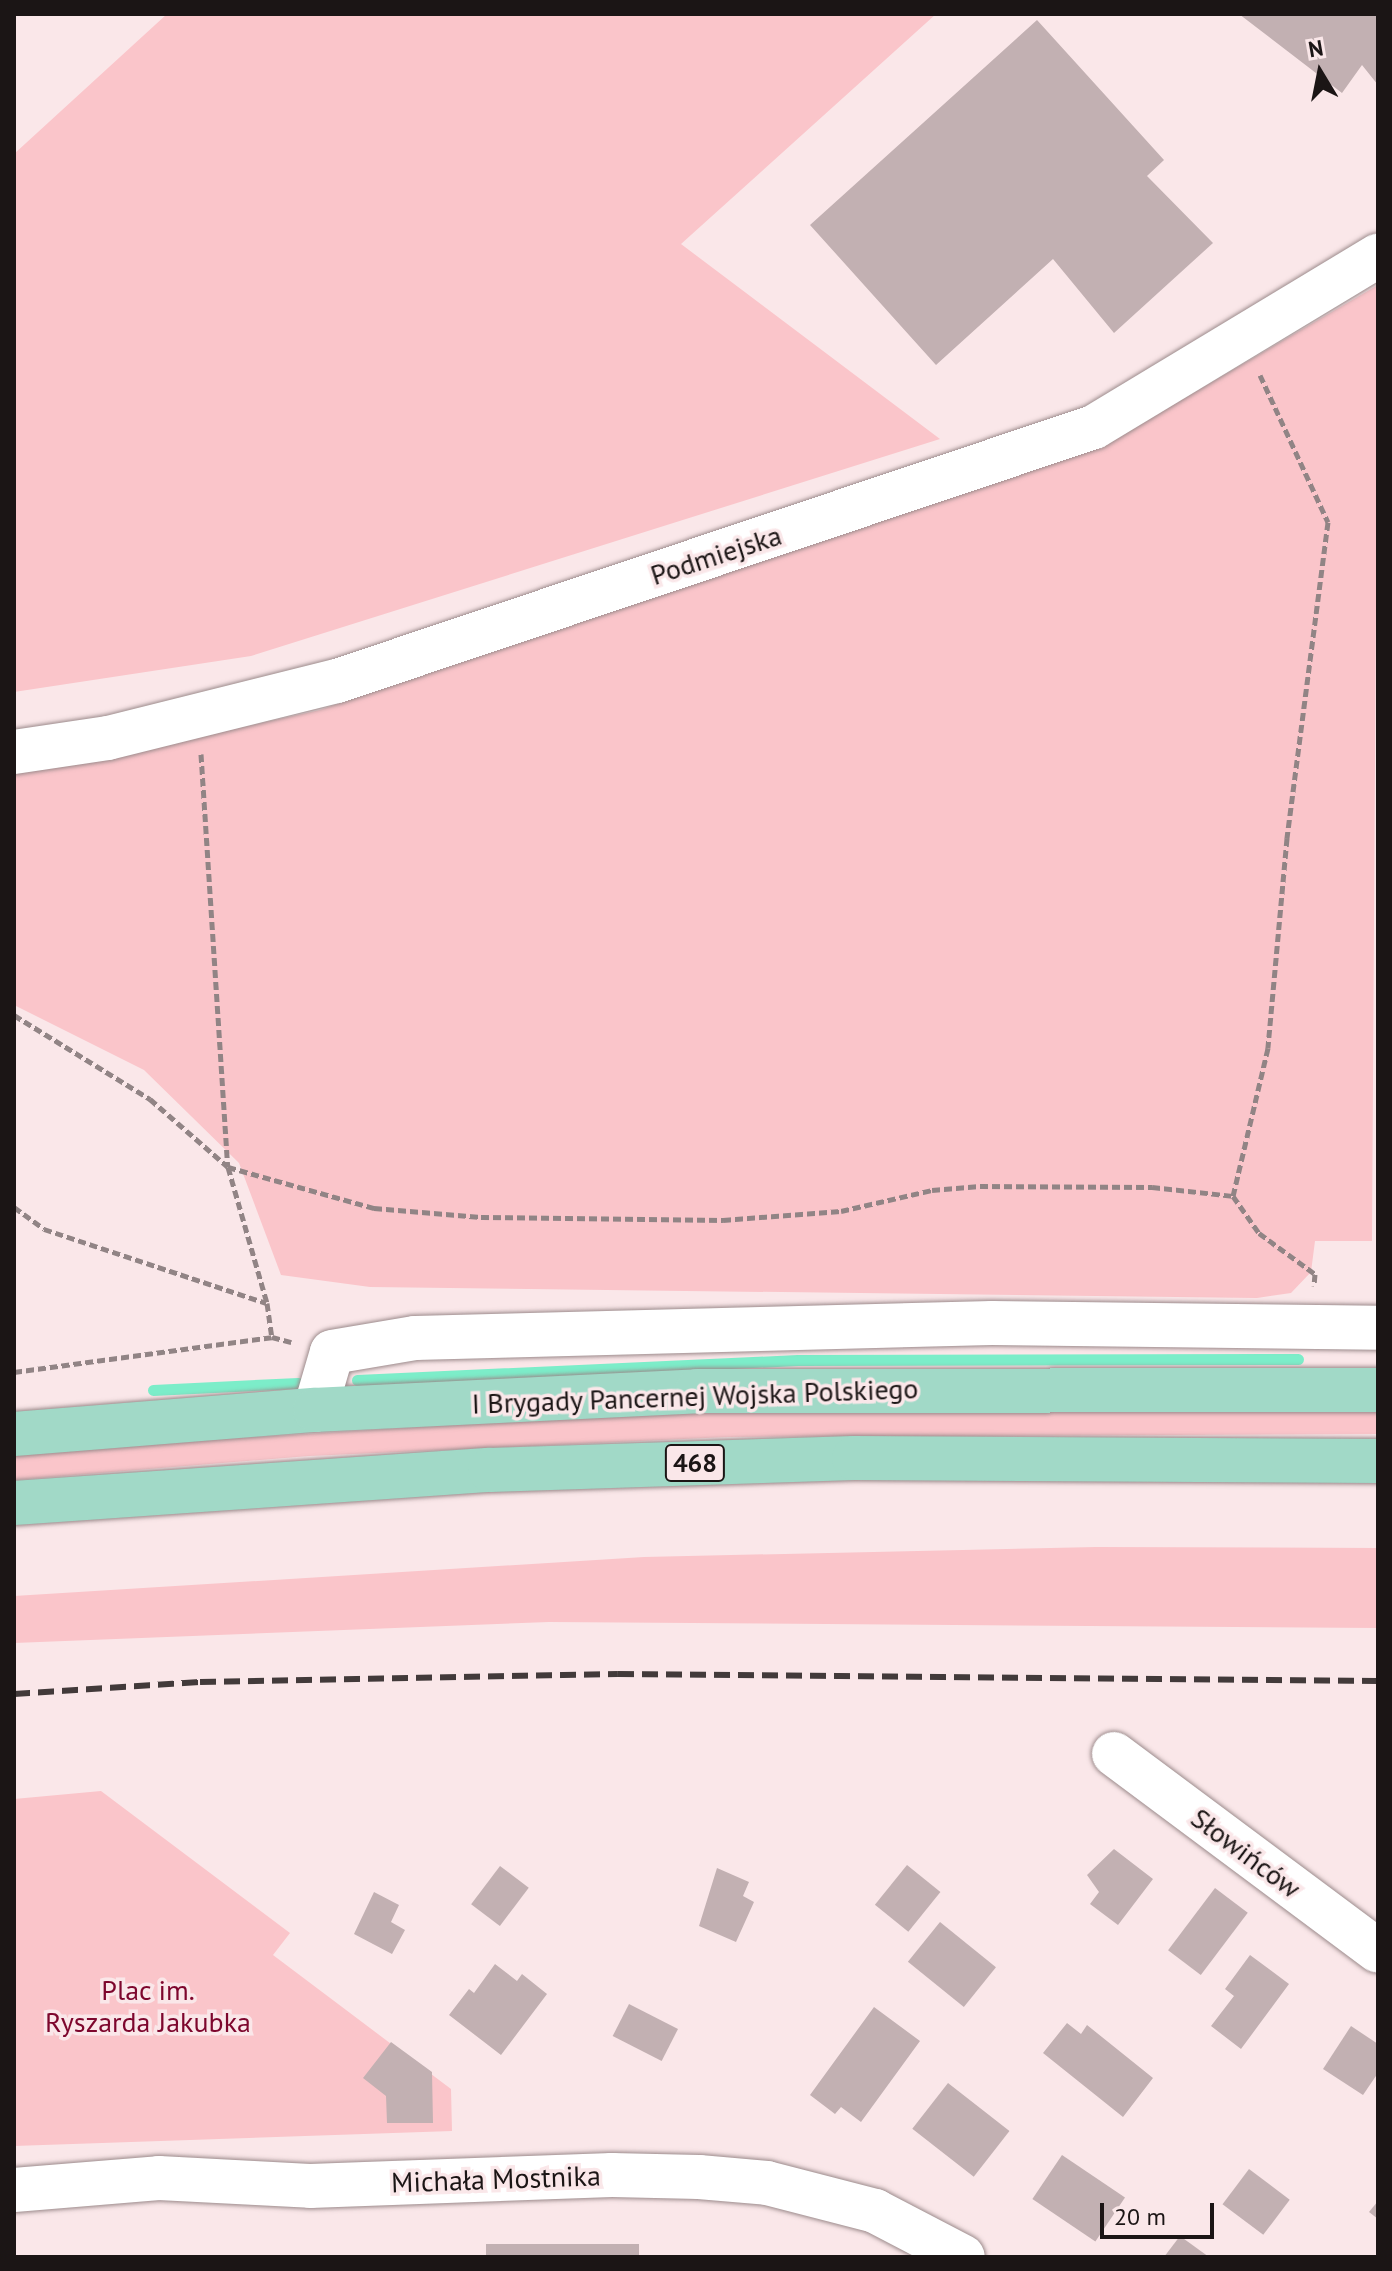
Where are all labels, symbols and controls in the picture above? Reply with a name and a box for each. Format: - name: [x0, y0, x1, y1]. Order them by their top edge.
- north arrow: [1280, 32, 1360, 112]
- text: N: [1306, 33, 1325, 63]
- street label: Podmiejska: [646, 518, 786, 592]
- street label: I Brygady Pancernej Wojska Polskiego: [470, 1371, 920, 1421]
- road number: 468: [663, 1441, 727, 1485]
- street label: Słowińców: [1185, 1801, 1307, 1905]
- park label: Plac im. Ryszarda Jakubka: [45, 1973, 251, 2039]
- street label: Michała Mostnika: [391, 2159, 601, 2199]
- scale bar: [1104, 2187, 1218, 2237]
- text: 20 m: [1114, 2201, 1166, 2232]

